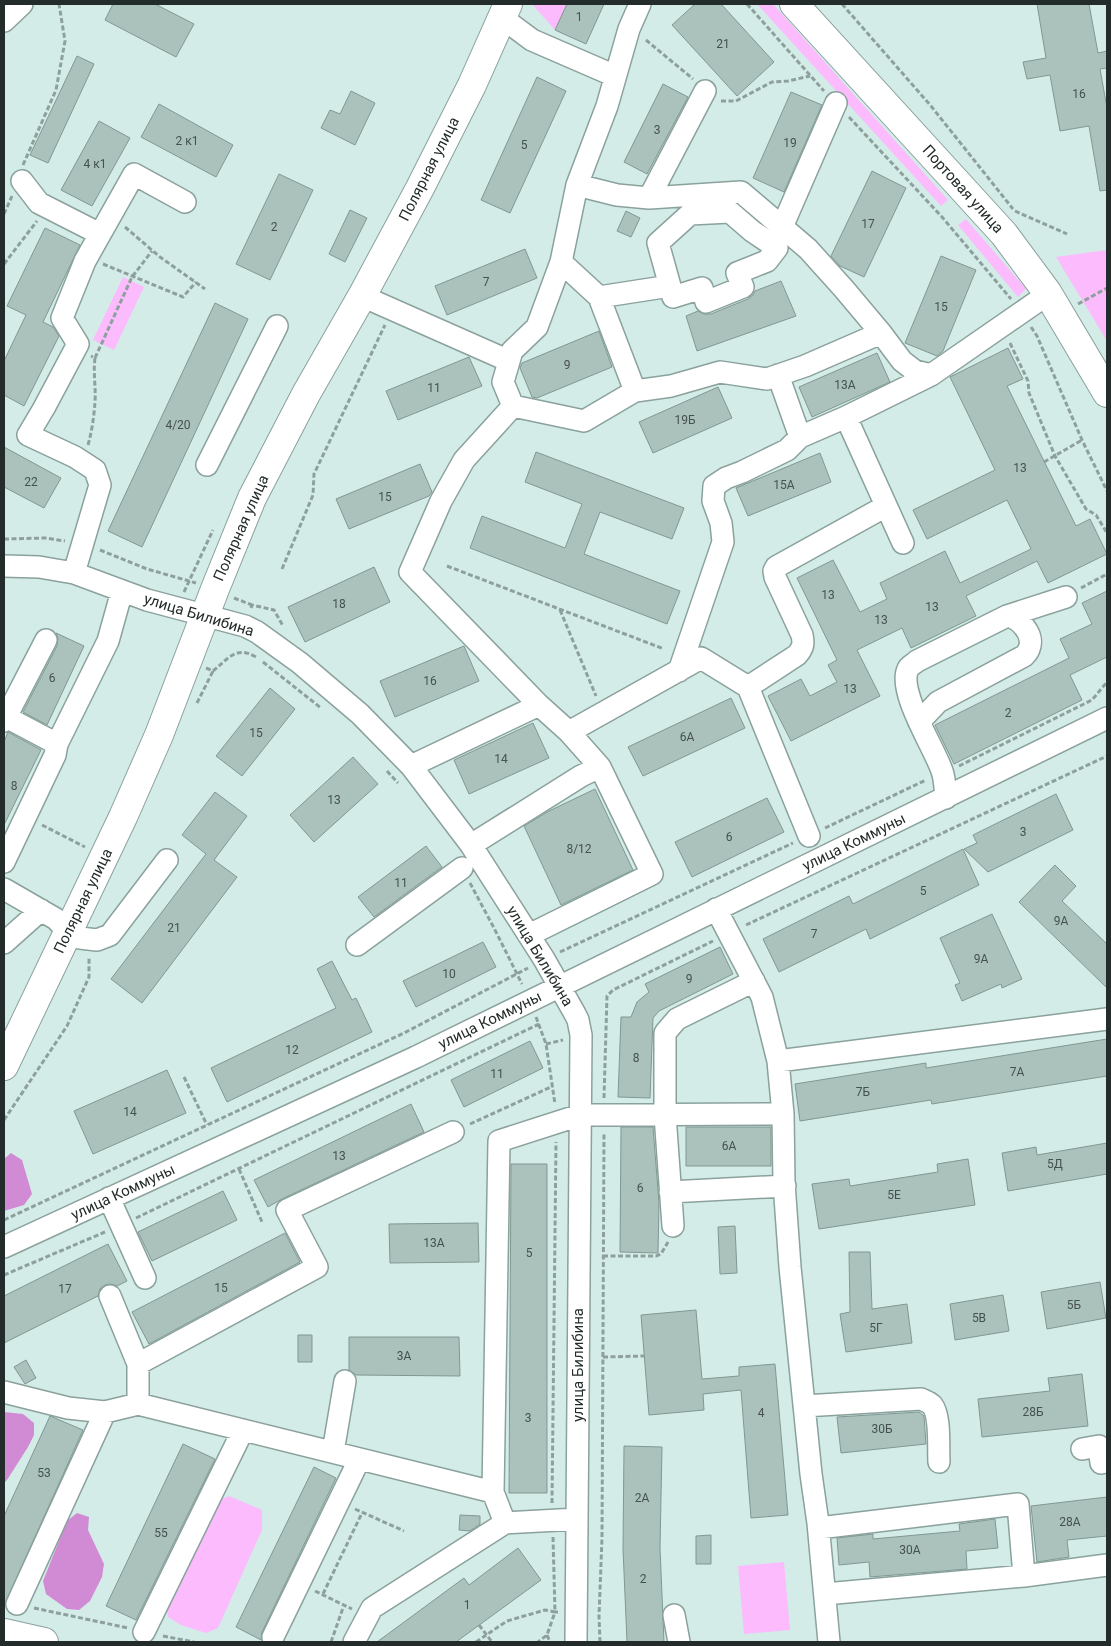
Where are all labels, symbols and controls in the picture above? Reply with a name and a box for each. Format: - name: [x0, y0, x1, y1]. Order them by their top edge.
- house number: 1: [576, 10, 582, 24]
- house number: 21: [716, 37, 730, 51]
- house number: 16: [1072, 87, 1086, 101]
- street label: Полярная улица: [395, 114, 463, 224]
- house number: 3: [654, 123, 660, 137]
- house number: 2 к1: [176, 134, 198, 148]
- house number: 19: [783, 136, 797, 150]
- house number: 5: [521, 138, 528, 152]
- street label: Портовая улица: [919, 141, 1007, 237]
- house number: 4 к1: [84, 157, 106, 171]
- house number: 17: [861, 217, 875, 231]
- house number: 2: [271, 220, 278, 234]
- house number: 7: [483, 275, 490, 289]
- house number: 15: [934, 300, 948, 314]
- house number: 9: [564, 358, 570, 372]
- house number: 13А: [834, 378, 856, 392]
- house number: 11: [427, 381, 441, 395]
- house number: 19Б: [674, 413, 696, 427]
- house number: 4/20: [165, 418, 191, 432]
- house number: 13: [1013, 461, 1027, 475]
- street label: Полярная улица: [210, 472, 272, 584]
- house number: 22: [24, 475, 38, 489]
- house number: 15А: [773, 478, 795, 492]
- house number: 15: [378, 490, 392, 504]
- house number: 13: [821, 588, 835, 602]
- street label: улица Билибина: [142, 590, 256, 640]
- house number: 18: [332, 597, 346, 611]
- house number: 13: [925, 600, 939, 614]
- house number: 13: [874, 613, 888, 627]
- house number: 6: [49, 671, 56, 685]
- house number: 16: [423, 674, 437, 688]
- house number: 13: [843, 682, 857, 696]
- house number: 2: [1005, 706, 1012, 720]
- house number: 15: [249, 726, 263, 740]
- house number: 6А: [680, 730, 694, 744]
- house number: 14: [494, 752, 508, 766]
- house number: 8: [11, 779, 18, 793]
- house number: 13: [327, 793, 341, 807]
- street label: улица Коммуны: [799, 809, 909, 875]
- house number: 3: [1020, 825, 1026, 839]
- house number: 6: [726, 830, 733, 844]
- house number: 8/12: [566, 842, 592, 856]
- street label: Полярная улица: [50, 846, 116, 956]
- house number: 11: [394, 876, 408, 890]
- house number: 5: [920, 884, 927, 898]
- street label: улица Билибина: [503, 903, 577, 1009]
- house number: 9А: [1054, 914, 1068, 928]
- house number: 21: [167, 921, 181, 935]
- house number: 7: [811, 927, 818, 941]
- house number: 9А: [974, 952, 988, 966]
- house number: 10: [442, 967, 456, 981]
- house number: 9: [686, 972, 692, 986]
- street label: улица Коммуны: [435, 987, 545, 1053]
- house number: 12: [285, 1043, 299, 1057]
- house number: 8: [633, 1051, 640, 1065]
- house number: 7А: [1010, 1065, 1024, 1079]
- house number: 11: [490, 1067, 504, 1081]
- house number: 7Б: [856, 1085, 871, 1099]
- house number: 14: [123, 1105, 137, 1119]
- house number: 6А: [722, 1139, 736, 1153]
- house number: 13: [332, 1149, 346, 1163]
- house number: 5Д: [1047, 1157, 1063, 1171]
- street label: улица Коммуны: [68, 1160, 178, 1224]
- house number: 6: [637, 1181, 644, 1195]
- house number: 5Е: [887, 1188, 901, 1202]
- house number: 13А: [423, 1236, 445, 1250]
- house number: 5: [526, 1246, 533, 1260]
- house number: 15: [214, 1281, 228, 1295]
- house number: 17: [58, 1282, 72, 1296]
- house number: 5Б: [1067, 1298, 1082, 1312]
- street label: улица Билибина: [569, 1308, 587, 1422]
- house number: 5В: [972, 1311, 986, 1325]
- house number: 5Г: [869, 1321, 883, 1335]
- house number: 3А: [397, 1349, 411, 1363]
- house number: 28Б: [1022, 1405, 1044, 1419]
- house number: 4: [758, 1406, 765, 1420]
- house number: 3: [525, 1411, 531, 1425]
- house number: 30Б: [871, 1422, 893, 1436]
- house number: 53: [37, 1466, 51, 1480]
- house number: 2А: [635, 1491, 649, 1505]
- house number: 28А: [1059, 1515, 1081, 1529]
- house number: 55: [154, 1526, 168, 1540]
- house number: 30А: [899, 1543, 921, 1557]
- house number: 2: [640, 1572, 647, 1586]
- house number: 1: [464, 1598, 470, 1612]

